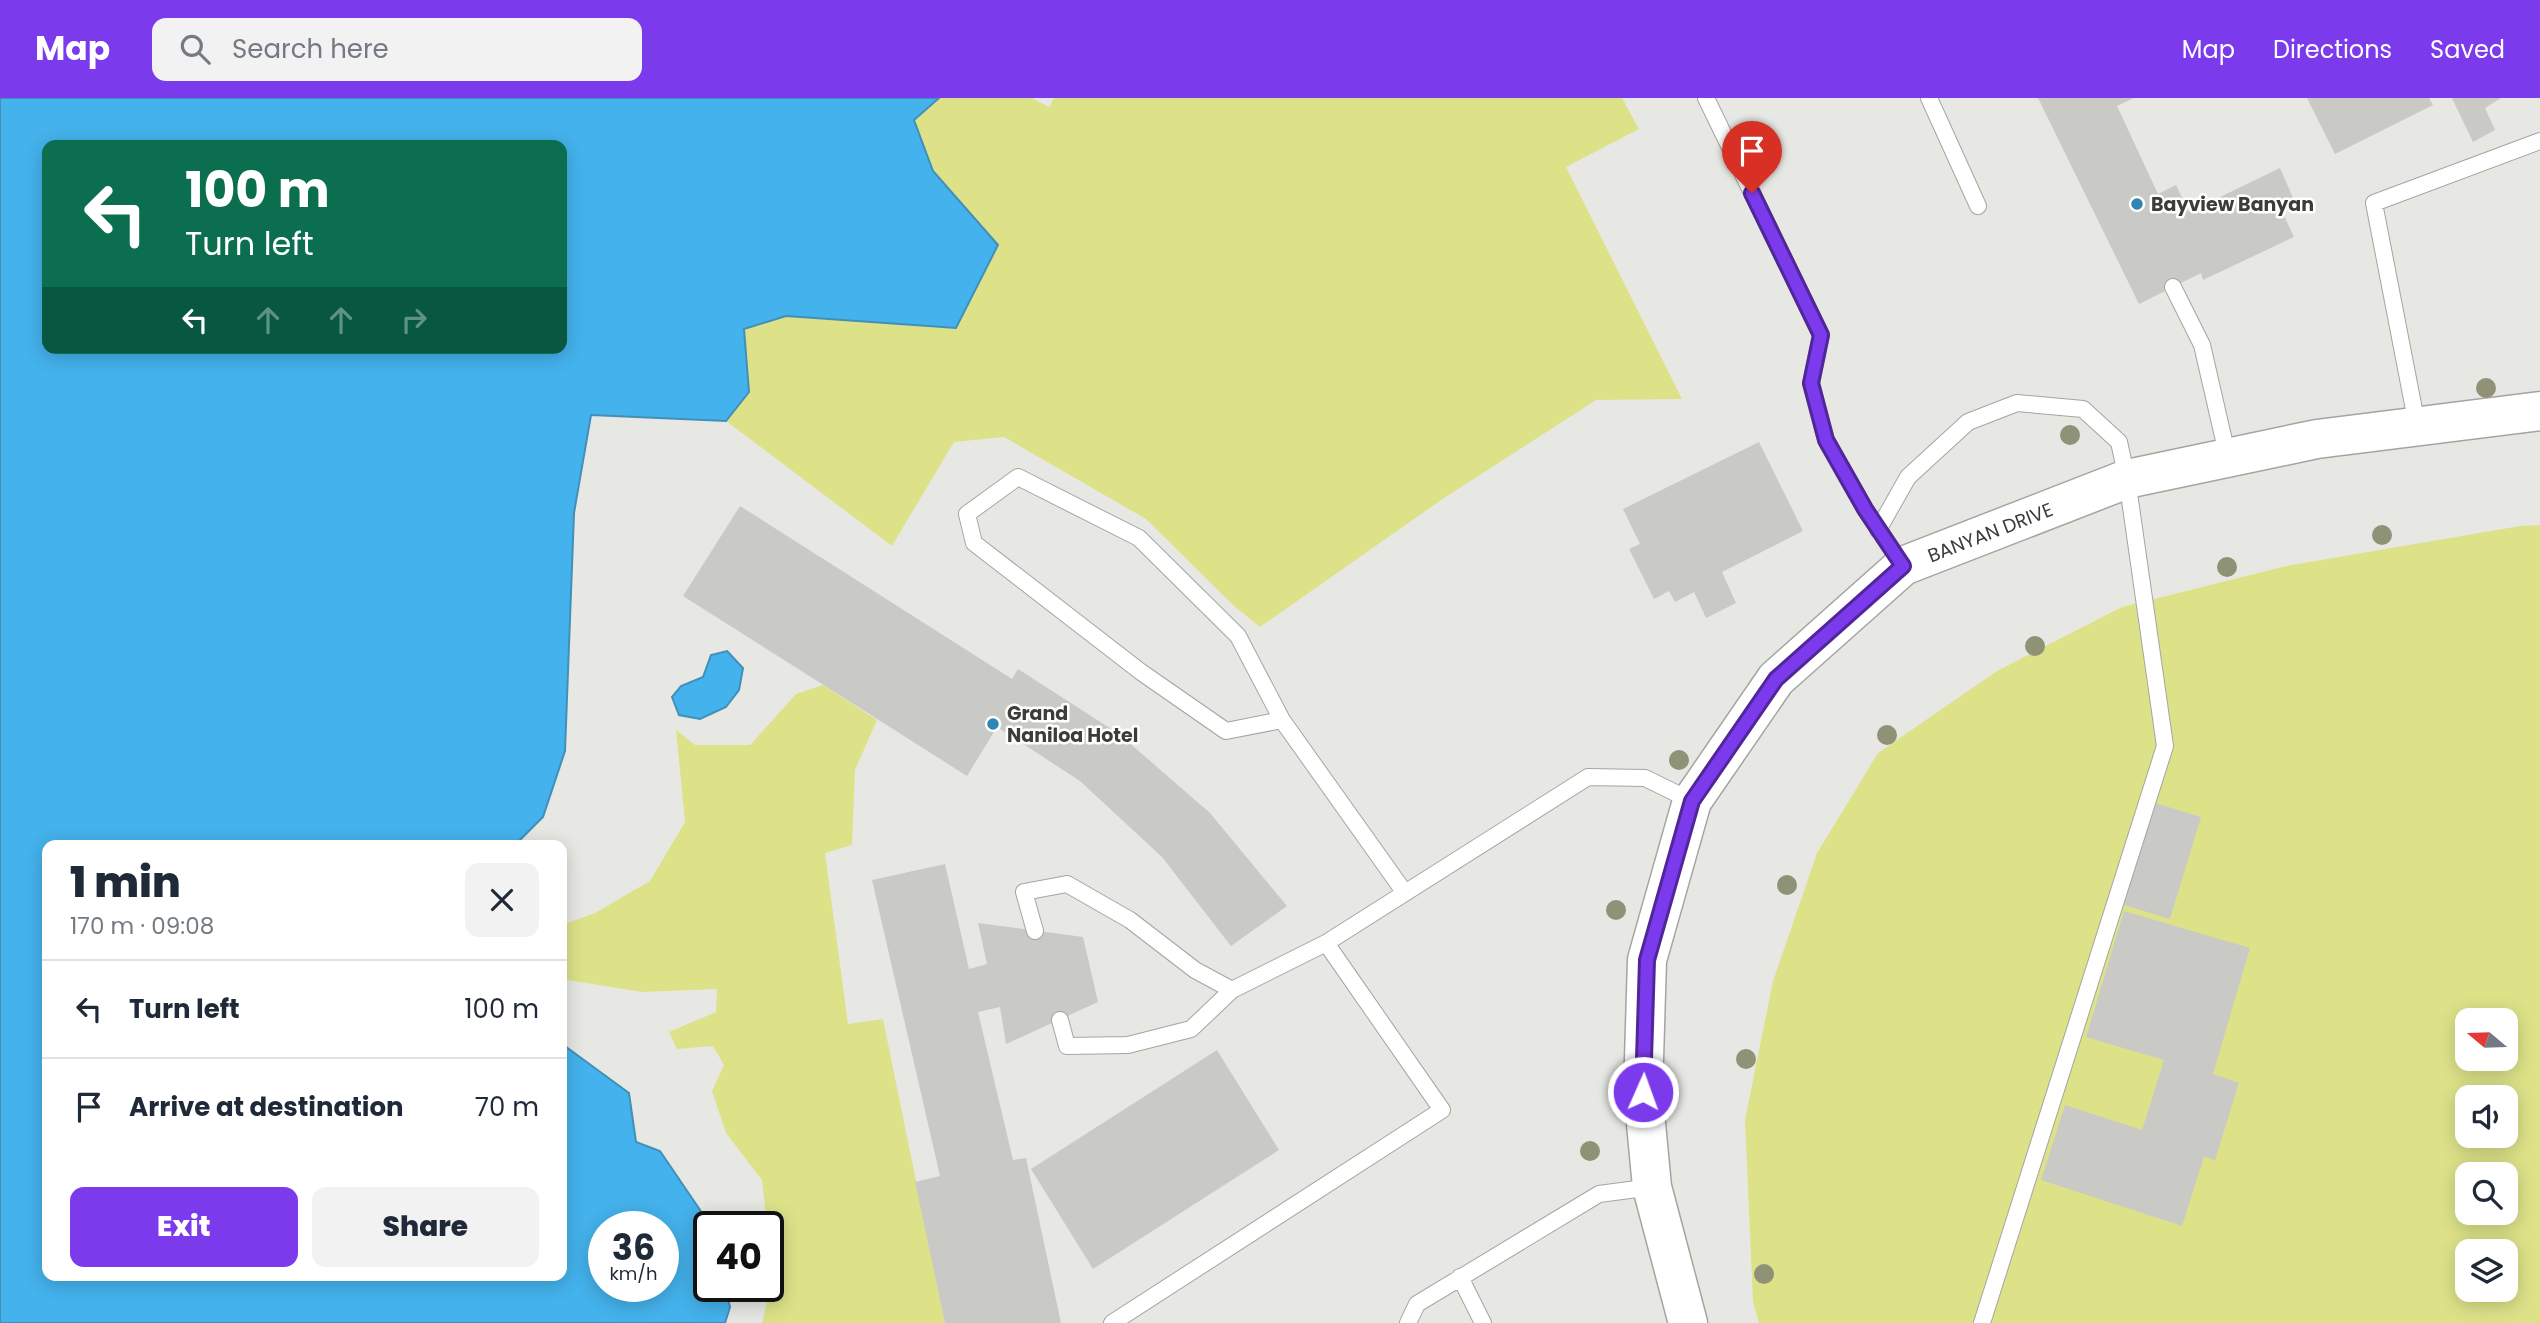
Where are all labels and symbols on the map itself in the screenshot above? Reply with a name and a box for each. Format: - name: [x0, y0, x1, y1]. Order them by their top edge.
- pin: [1722, 121, 1782, 193]
- place label: Bayview Banyan: [2151, 191, 2314, 218]
- marker: Bayview Banyan: [2129, 196, 2145, 212]
- street label: BANYAN DRIVE: [1923, 496, 2057, 569]
- place label: Grand Naniloa Hotel: [1007, 700, 1138, 749]
- marker: Grand Naniloa Hotel: [985, 716, 1001, 732]
- north arrow: [2455, 1008, 2518, 1071]
- position arrow: [1606, 1055, 1680, 1129]
- speed limit sign: 40: [693, 1211, 784, 1302]

